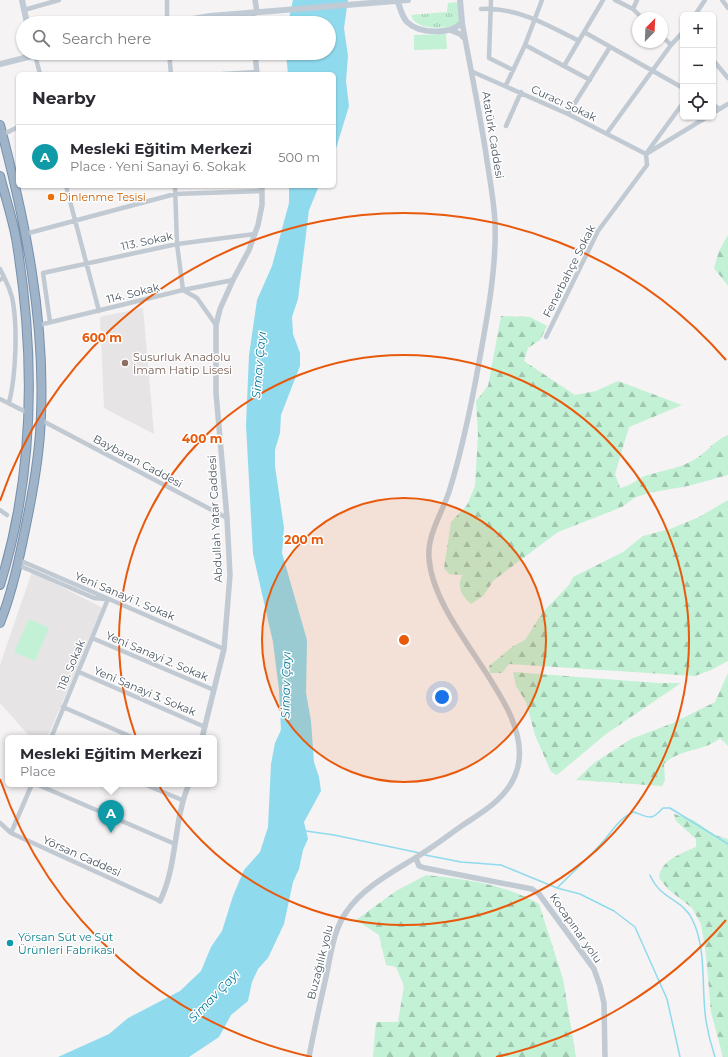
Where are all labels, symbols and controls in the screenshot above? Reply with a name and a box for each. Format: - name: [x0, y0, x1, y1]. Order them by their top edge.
- north arrow: [632, 12, 668, 48]
- map controls: [680, 12, 716, 120]
- button: +: [680, 12, 716, 48]
- search box: [16, 16, 336, 60]
- icon: search: [30, 27, 52, 49]
- text: Search here: [62, 29, 151, 48]
- button: −: [680, 48, 716, 84]
- street label: Curacı Sokak: [529, 82, 599, 124]
- button: locate: [680, 84, 716, 120]
- text: Nearby: [32, 88, 96, 108]
- street label: Atatürk Caddesi: [479, 90, 507, 180]
- text: Mesleki Eğitim Merkezi: [70, 139, 252, 158]
- text: A: [40, 149, 50, 165]
- text: 500 m: [278, 149, 320, 165]
- text: Place · Yeni Sanayi 6. Sokak: [70, 158, 246, 174]
- place label: Dinlenme Tesisi: [59, 190, 146, 204]
- marker: Dinlenme Tesisi: [46, 192, 56, 202]
- street label: Fenerbahçe Sokak: [540, 222, 599, 320]
- street label: 113. Sokak: [120, 229, 175, 253]
- street label: 114. Sokak: [105, 280, 161, 306]
- text: 600 m: [82, 330, 122, 345]
- water label: Simav Çayı: [248, 331, 269, 399]
- place label: Susurluk Anadolu İmam Hatip Lisesi: [133, 350, 232, 377]
- marker: Susurluk Anadolu İmam Hatip Lisesi: [120, 358, 130, 368]
- text: 400 m: [182, 431, 222, 446]
- street label: Baybaran Caddesi: [91, 432, 185, 491]
- street label: Abdullah Yatar Caddesi: [205, 455, 225, 583]
- text: 200 m: [284, 532, 324, 547]
- street label: Yeni Sanayi 1. Sokak: [73, 569, 178, 624]
- street label: Yeni Sanayi 2. Sokak: [104, 628, 211, 684]
- centre of rings: [397, 633, 411, 647]
- street label: 118. Sokak: [54, 637, 88, 692]
- water label: Simav Çayı: [277, 651, 294, 719]
- street label: Yeni Sanayi 3. Sokak: [92, 663, 199, 719]
- your location: [432, 687, 452, 707]
- popup: [5, 735, 217, 787]
- text: Mesleki Eğitim Merkezi: [20, 744, 202, 763]
- text: Place: [20, 763, 56, 779]
- pin: A: [98, 800, 124, 833]
- street label: Yörsan Caddesi: [41, 833, 123, 879]
- street label: Kocapınar yolu: [547, 890, 605, 966]
- street label: Buzağılık yolu: [304, 923, 336, 1001]
- place label: Yörsan Süt ve Süt Ürünleri Fabrikası: [18, 930, 115, 957]
- marker: Yörsan Süt ve Süt Ürünleri Fabrikası: [5, 938, 15, 948]
- water label: Simav Çayı: [185, 966, 242, 1025]

